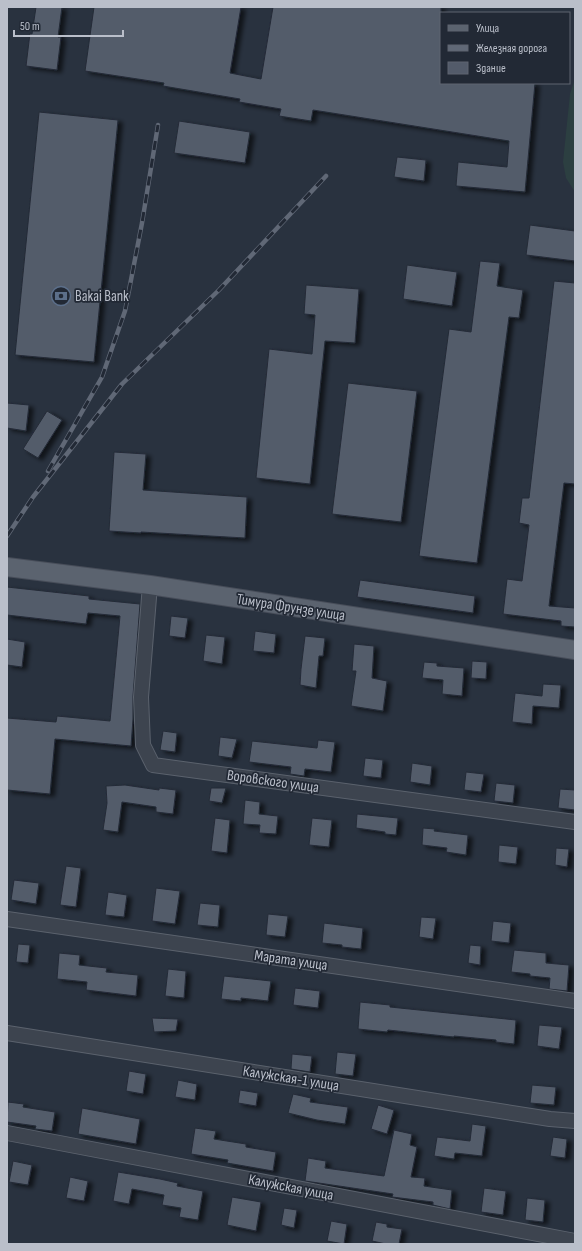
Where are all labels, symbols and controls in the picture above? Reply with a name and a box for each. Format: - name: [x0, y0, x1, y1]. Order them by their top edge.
- scale bar: [14, 12, 123, 38]
- legend: [440, 12, 570, 84]
- text: 50 m: [20, 19, 40, 34]
- text: Улица: [476, 21, 500, 36]
- text: Железная дорога: [476, 41, 548, 56]
- text: Здание: [476, 61, 506, 76]
- bank icon: Bakai Bank: [50, 285, 72, 307]
- place label: Bakai Bank: [75, 287, 129, 306]
- street label: Тимура Фрунзе улица: [235, 590, 347, 625]
- street label: Воровского улица: [226, 766, 320, 797]
- street label: Марата улица: [253, 946, 329, 975]
- street label: Калужская-1 улица: [241, 1062, 341, 1096]
- street label: Калужская улица: [247, 1170, 335, 1205]

